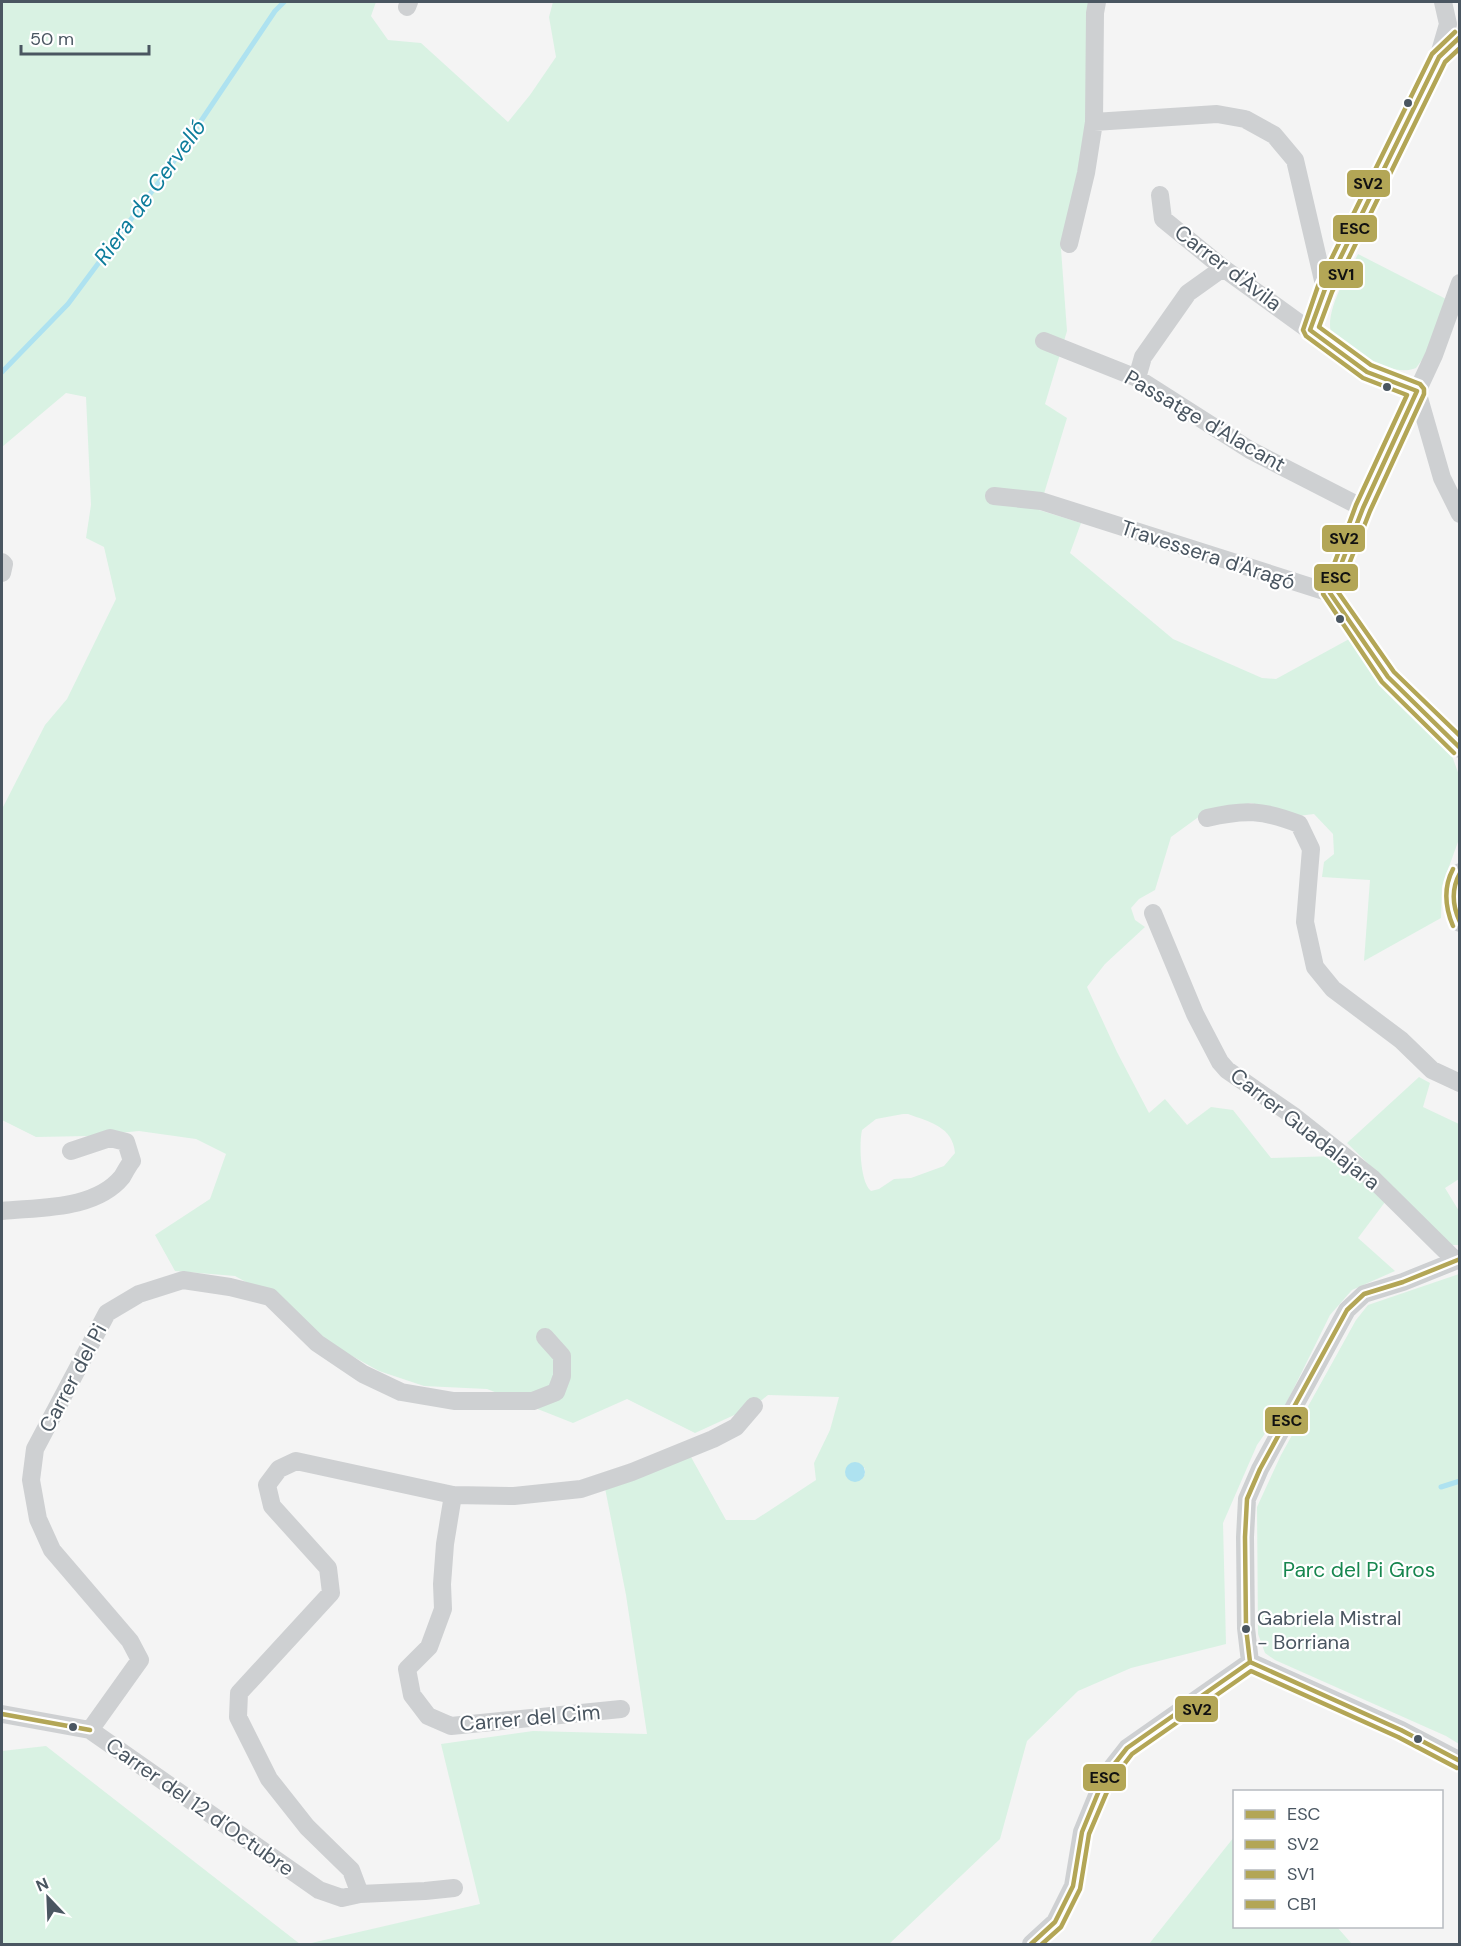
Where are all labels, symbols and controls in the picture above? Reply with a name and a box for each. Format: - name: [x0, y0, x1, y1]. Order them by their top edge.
- scale bar: [21, 18, 148, 56]
- text: 50 m: [30, 27, 74, 51]
- unlabelled marker: [1402, 97, 1414, 109]
- water label: Riera de Cervelló: [87, 113, 213, 271]
- line badge: SV2: [1346, 169, 1391, 198]
- text: SV2: [1353, 173, 1383, 194]
- line badge: ESC: [1332, 214, 1378, 243]
- text: ESC: [1340, 218, 1371, 239]
- street label: Carrer d'Àvila: [1169, 219, 1287, 317]
- line badge: SV1: [1318, 260, 1364, 289]
- text: SV1: [1328, 264, 1354, 285]
- street label: Passatge d'Alacant: [1119, 364, 1291, 478]
- unlabelled marker: [1381, 381, 1393, 393]
- street label: Travessera d'Aragó: [1117, 514, 1299, 596]
- line badge: SV2: [1321, 524, 1366, 553]
- text: SV2: [1329, 528, 1359, 549]
- line badge: ESC: [1313, 563, 1359, 592]
- text: ESC: [1321, 567, 1352, 588]
- unlabelled marker: [1334, 613, 1346, 625]
- street label: Carrer Guadalajara: [1224, 1062, 1386, 1196]
- street label: Carrer del Pi: [33, 1319, 113, 1437]
- line badge: ESC: [1264, 1406, 1309, 1435]
- text: ESC: [1272, 1410, 1303, 1431]
- park label: Parc del Pi Gros: [1283, 1556, 1435, 1584]
- place label: Gabriela Mistral - Borriana: [1257, 1605, 1402, 1655]
- marker: Gabriela Mistral - Borriana: [1240, 1623, 1252, 1635]
- line badge: SV2: [1174, 1695, 1219, 1723]
- street label: Carrer del Cim: [459, 1698, 601, 1738]
- text: SV2: [1182, 1699, 1212, 1720]
- unlabelled marker: [67, 1721, 79, 1733]
- street label: Carrer del 12 d'Octubre: [100, 1731, 300, 1883]
- unlabelled marker: [1412, 1733, 1424, 1745]
- line badge: ESC: [1082, 1763, 1127, 1792]
- text: ESC: [1090, 1767, 1121, 1788]
- legend: [1233, 1790, 1443, 1928]
- text: ESC: [1287, 1802, 1321, 1826]
- text: SV2: [1287, 1832, 1319, 1856]
- text: SV1: [1287, 1862, 1315, 1886]
- north arrow: [18, 1868, 78, 1928]
- text: N: [33, 1873, 52, 1897]
- text: CB1: [1287, 1892, 1316, 1916]

